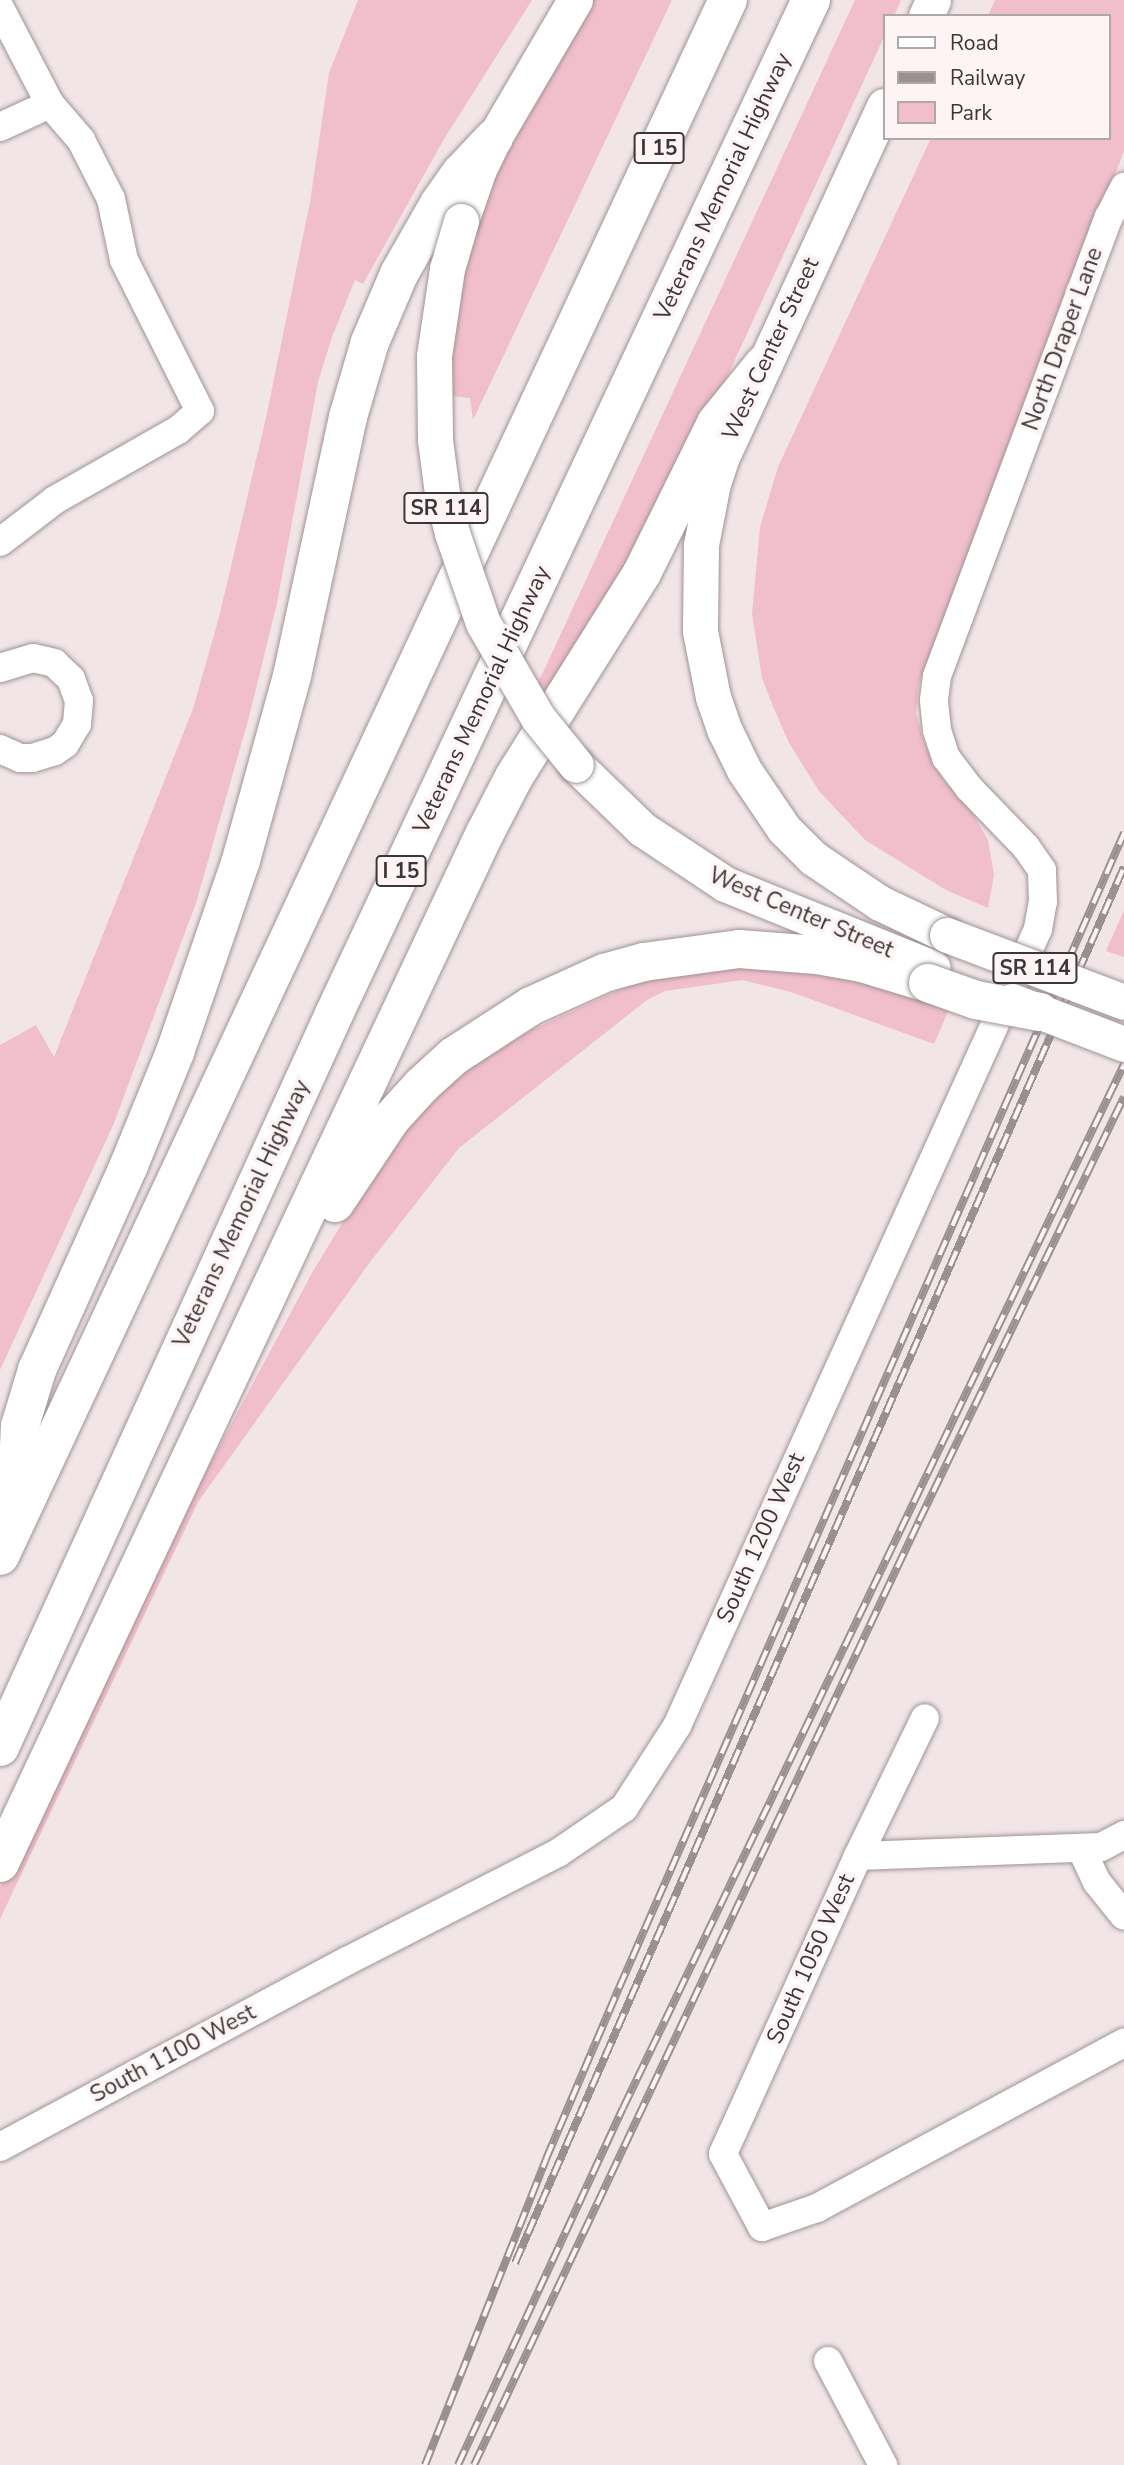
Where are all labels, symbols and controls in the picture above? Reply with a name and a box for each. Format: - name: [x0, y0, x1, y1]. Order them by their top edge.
- legend: [883, 14, 1110, 140]
- text: Road: [950, 29, 999, 57]
- street label: Veterans Memorial Highway: [649, 49, 797, 325]
- text: Railway: [950, 64, 1025, 92]
- text: Park: [950, 99, 992, 127]
- road number: I 15: [633, 130, 685, 166]
- street label: North Draper Lane: [1017, 244, 1109, 434]
- street label: West Center Street: [717, 253, 825, 445]
- road number: SR 114: [402, 490, 490, 526]
- street label: Veterans Memorial Highway: [408, 562, 556, 838]
- road number: I 15: [375, 854, 427, 888]
- street label: West Center Street: [704, 862, 898, 964]
- road number: SR 114: [991, 950, 1079, 986]
- street label: Veterans Memorial Highway: [168, 1076, 316, 1352]
- street label: South 1200 West: [711, 1449, 811, 1627]
- street label: South 1050 West: [761, 1870, 861, 2048]
- street label: South 1100 West: [86, 1999, 260, 2109]

